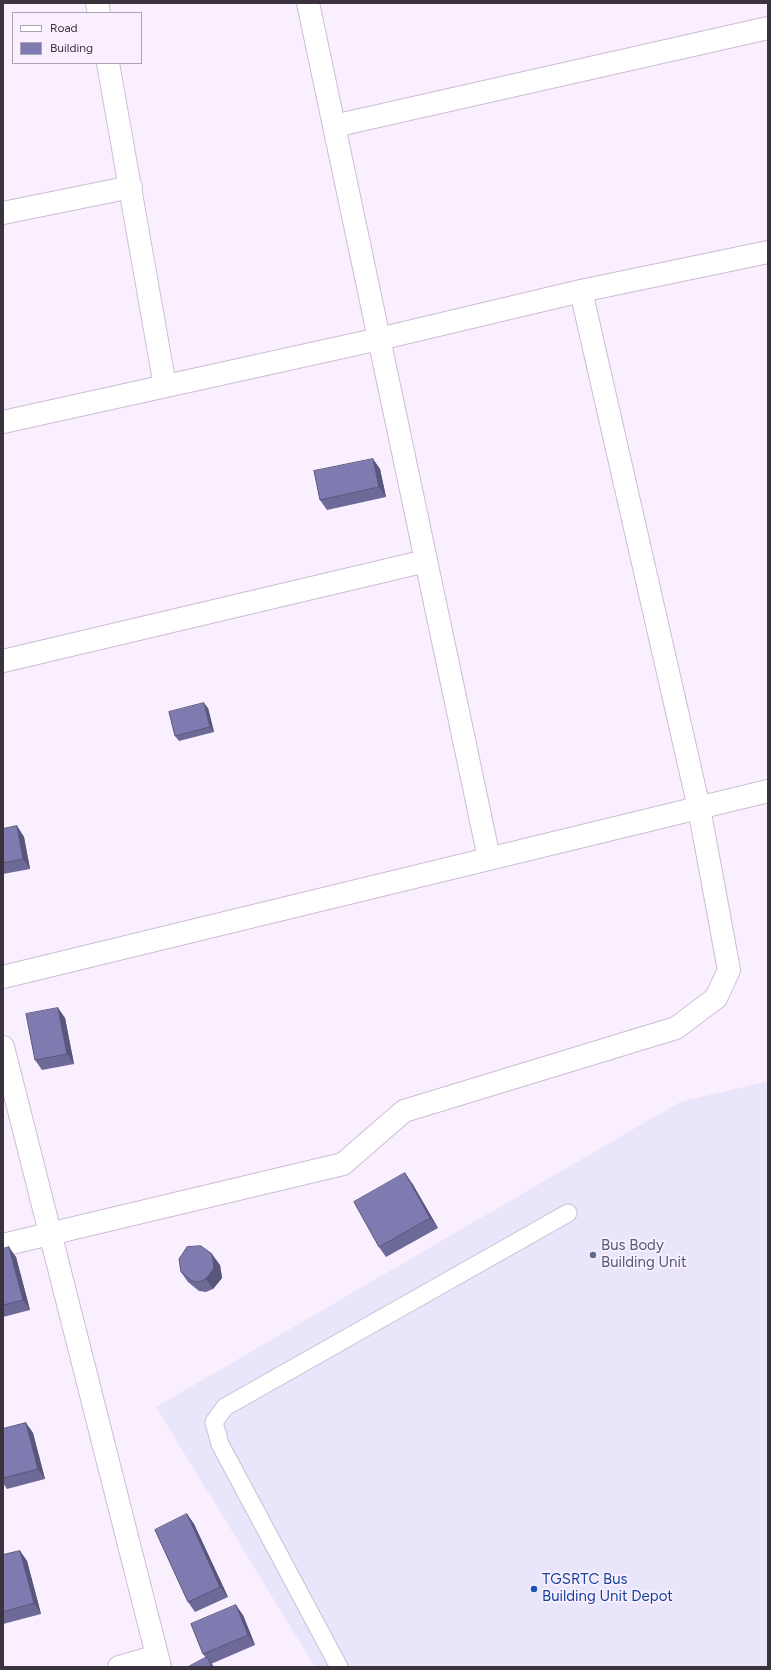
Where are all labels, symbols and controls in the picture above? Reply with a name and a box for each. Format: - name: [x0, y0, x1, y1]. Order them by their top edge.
- legend: [12, 12, 142, 64]
- text: Road: [50, 21, 78, 35]
- text: Building: [50, 41, 93, 55]
- place label: Bus Body Building Unit: [601, 1237, 687, 1272]
- marker: Bus Body Building Unit: [588, 1250, 598, 1260]
- place label: TGSRTC Bus Building Unit Depot: [542, 1571, 673, 1606]
- marker: TGSRTC Bus Building Unit Depot: [529, 1584, 539, 1594]

